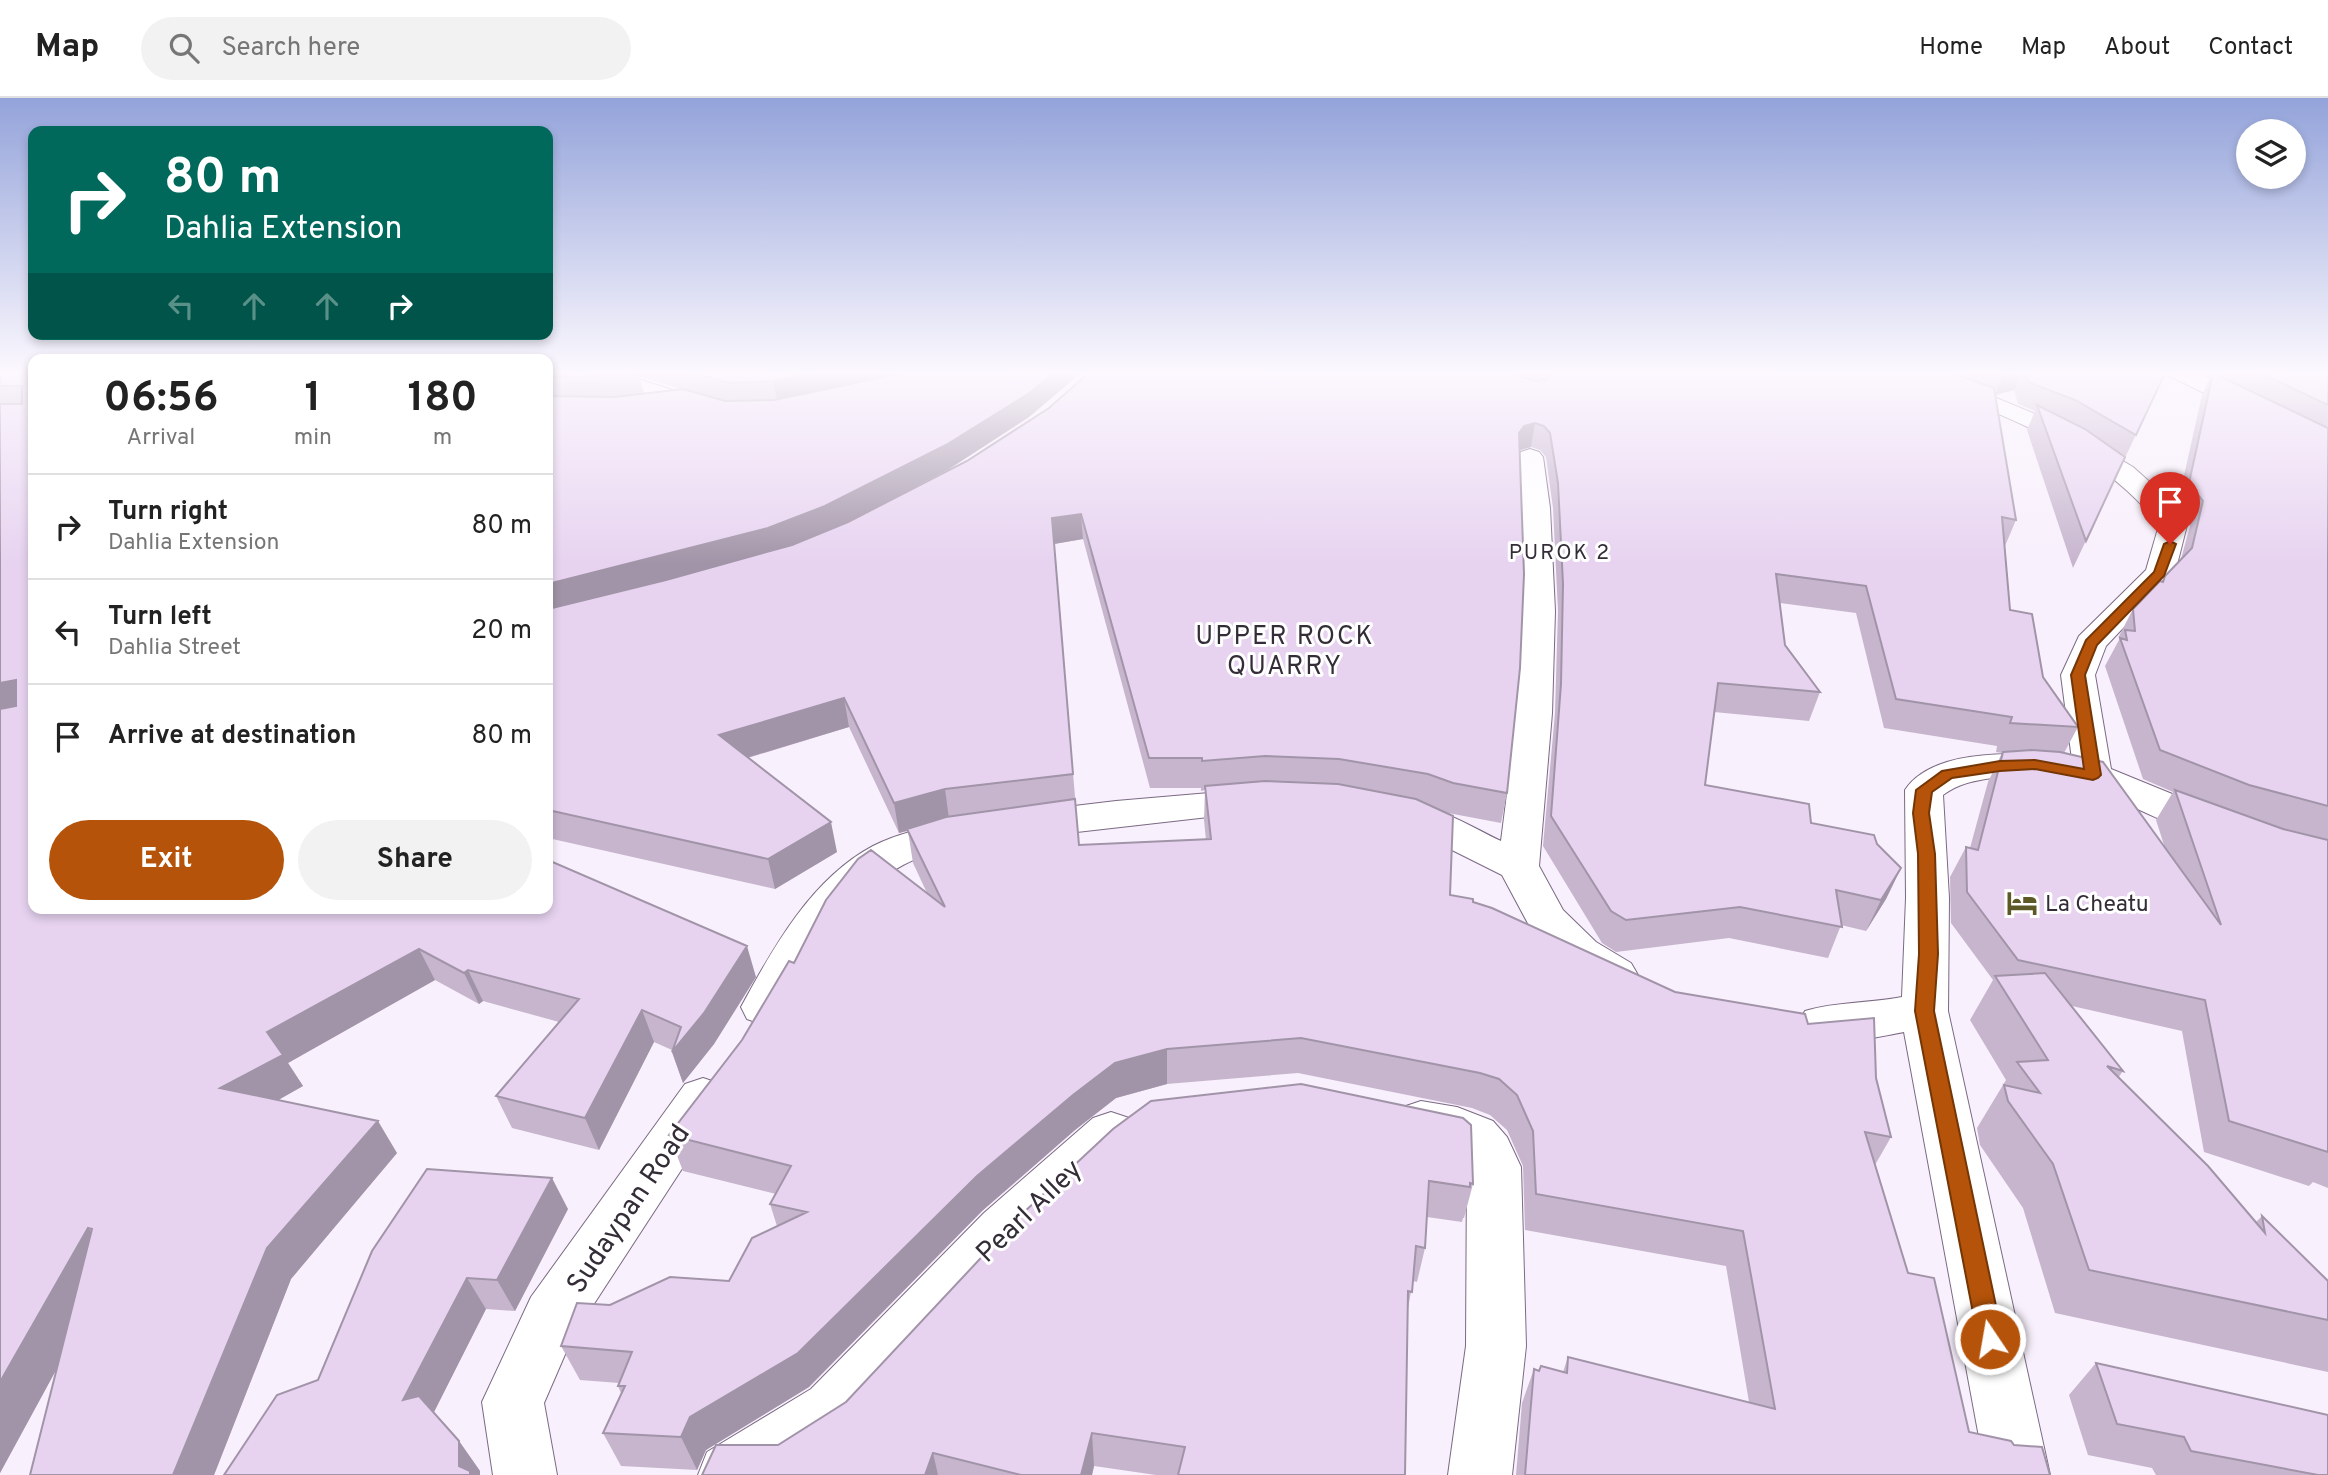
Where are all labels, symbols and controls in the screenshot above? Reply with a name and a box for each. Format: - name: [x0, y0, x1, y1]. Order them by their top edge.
- search box: [141, 17, 631, 80]
- text: Map: [35, 27, 99, 69]
- icon: search: [165, 29, 203, 67]
- text: Search here: [221, 32, 360, 65]
- text: Home: [1919, 33, 1983, 63]
- text: Map: [2021, 33, 2066, 63]
- text: About: [2104, 33, 2170, 63]
- text: Contact: [2208, 33, 2293, 63]
- map controls: [2236, 119, 2306, 189]
- button: layers: [2236, 119, 2306, 189]
- text: 80 m: [164, 149, 281, 211]
- icon: right: [49, 154, 140, 245]
- text: Dahlia Extension: [164, 210, 403, 250]
- icon: left: [162, 287, 200, 325]
- icon: ahead: [235, 287, 273, 325]
- icon: ahead: [308, 287, 346, 325]
- icon: right: [381, 287, 419, 325]
- text: 06:56: [103, 373, 218, 426]
- text: 1: [305, 373, 321, 426]
- text: 180: [407, 373, 478, 426]
- text: Arrival: [127, 424, 195, 453]
- text: min: [294, 424, 332, 453]
- text: m: [433, 424, 452, 453]
- pin: [2140, 472, 2200, 544]
- icon: arrive: [2151, 483, 2189, 521]
- text: Turn right: [108, 496, 228, 529]
- icon: right: [49, 508, 87, 546]
- text: 80 m: [472, 510, 532, 543]
- text: Dahlia Extension: [108, 529, 279, 558]
- district label: PUROK 2: [1509, 540, 1611, 567]
- text: Turn left: [108, 601, 212, 634]
- icon: left: [49, 613, 87, 651]
- text: 20 m: [471, 615, 532, 648]
- district label: UPPER ROCK QUARRY: [1195, 621, 1375, 684]
- text: Dahlia Street: [108, 634, 241, 663]
- icon: arrive: [49, 718, 87, 756]
- text: Arrive at destination: [108, 720, 356, 753]
- text: 80 m: [472, 720, 532, 753]
- button: Exit: [49, 820, 284, 900]
- button: Share: [298, 820, 532, 900]
- hotel icon: La Cheatu: [2005, 886, 2039, 920]
- place label: La Cheatu: [2045, 891, 2149, 920]
- street label: Sudaypan Road: [560, 1118, 699, 1301]
- street label: Pearl Alley: [969, 1153, 1091, 1272]
- position arrow: [1953, 1302, 2027, 1376]

